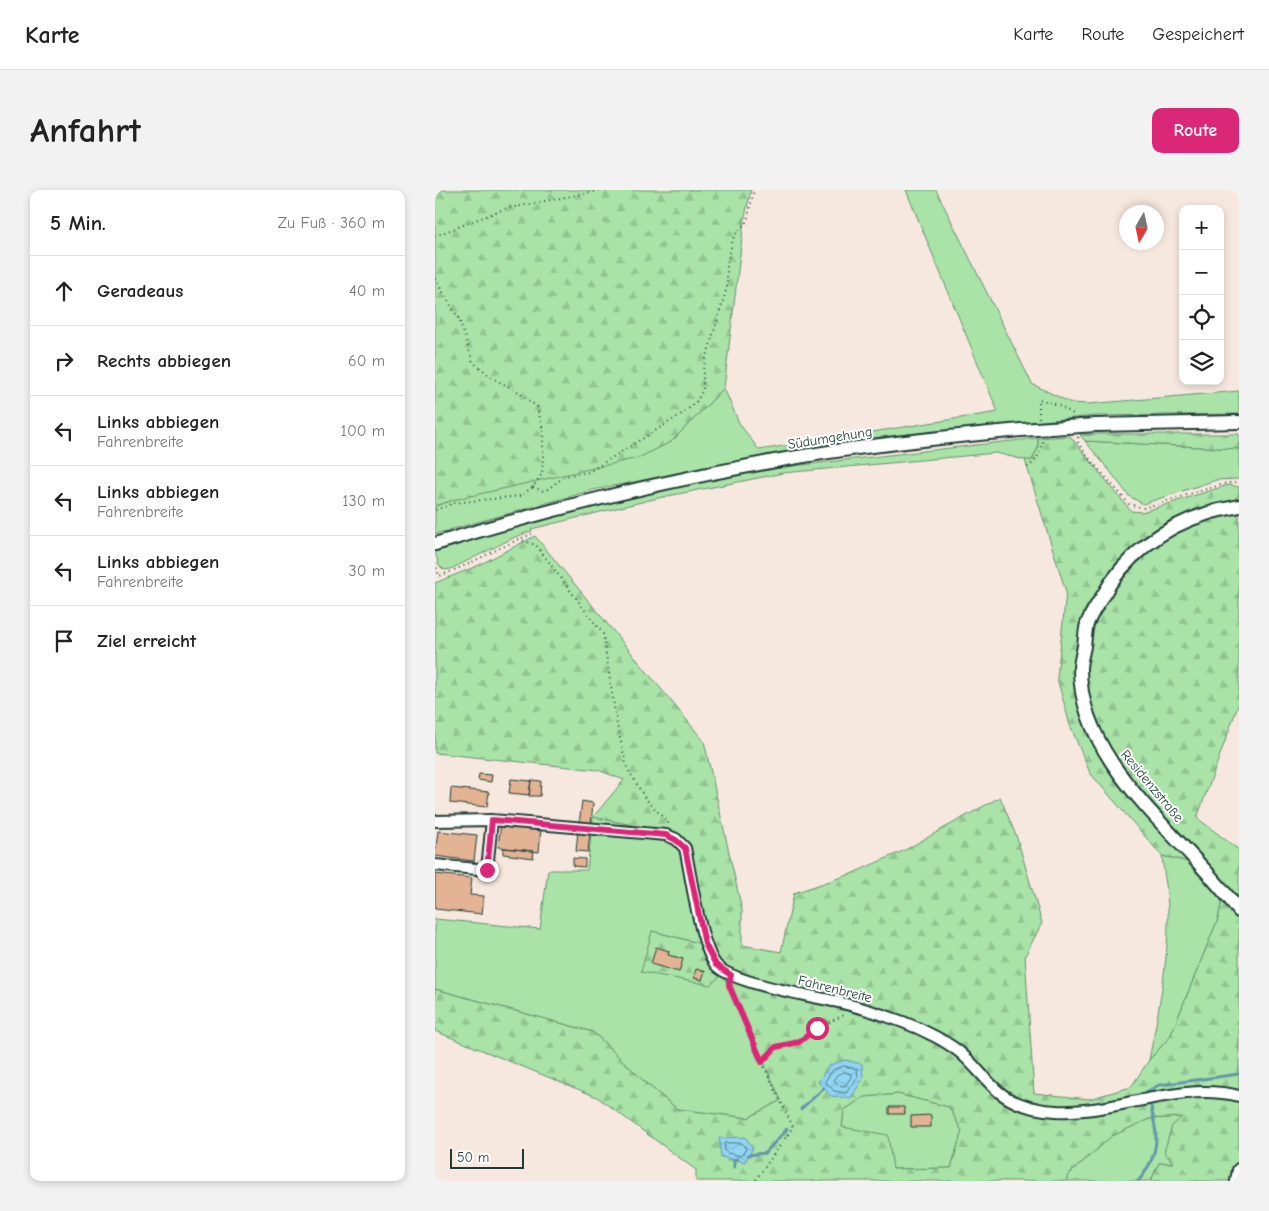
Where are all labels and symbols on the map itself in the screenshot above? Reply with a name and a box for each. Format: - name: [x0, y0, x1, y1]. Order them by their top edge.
- north arrow: [1119, 205, 1164, 250]
- street label: Südumgehung: [787, 423, 873, 453]
- street label: Residenzstraße: [1117, 746, 1187, 826]
- route end: [476, 859, 499, 882]
- street label: Fahrenbreite: [796, 972, 874, 1006]
- route start: [806, 1017, 829, 1040]
- scale bar: [450, 1146, 524, 1169]

